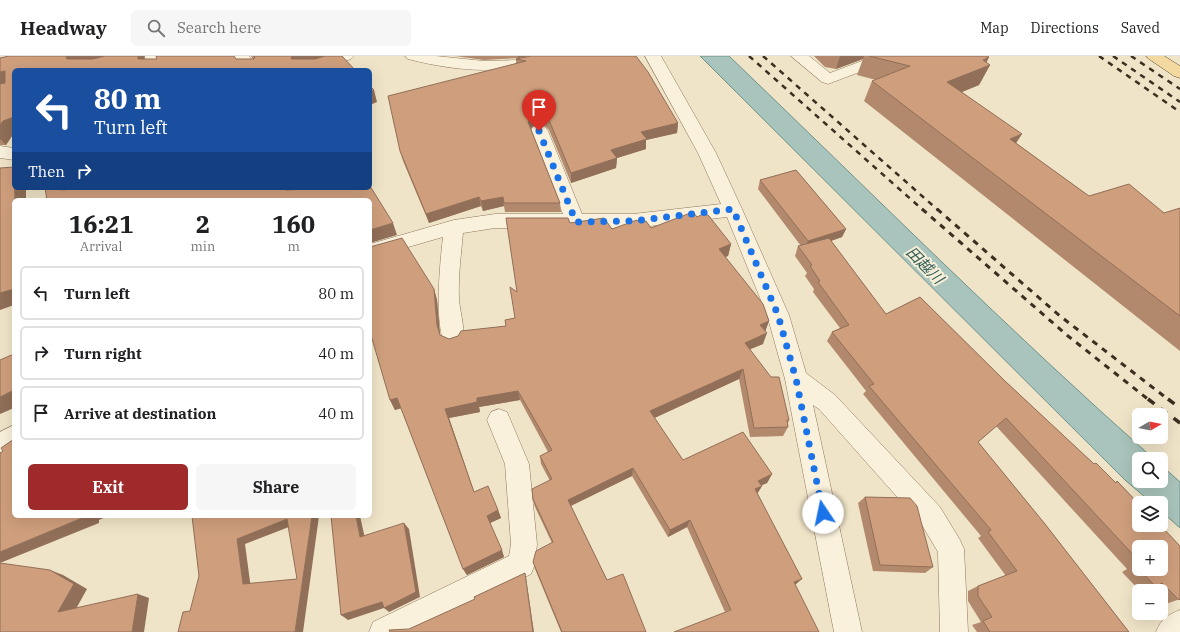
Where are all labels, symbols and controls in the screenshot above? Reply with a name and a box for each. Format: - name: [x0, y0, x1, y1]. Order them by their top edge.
- search box: [131, 10, 411, 46]
- text: Headway: [20, 16, 107, 40]
- icon: search: [145, 17, 167, 39]
- text: Search here: [177, 18, 261, 37]
- text: Map: [980, 19, 1009, 37]
- text: Directions: [1031, 19, 1099, 37]
- text: Saved: [1121, 19, 1160, 37]
- text: 80 m: [94, 80, 161, 117]
- icon: left: [28, 84, 80, 136]
- pin: [522, 90, 556, 131]
- icon: arrive: [528, 96, 550, 118]
- text: Turn left: [94, 116, 168, 139]
- icon: right: [73, 160, 95, 182]
- text: Then: [28, 162, 65, 181]
- text: 16:21: [69, 208, 134, 240]
- text: 2: [196, 208, 210, 240]
- text: 160: [272, 208, 315, 240]
- text: Arrival: [80, 238, 122, 255]
- text: min: [190, 238, 215, 255]
- text: m: [287, 238, 300, 255]
- water label: 田越川: [902, 242, 949, 289]
- icon: left: [30, 282, 52, 304]
- text: Turn left: [64, 284, 130, 303]
- text: 80 m: [318, 284, 354, 303]
- icon: right: [30, 342, 52, 364]
- text: Turn right: [64, 344, 142, 363]
- text: 40 m: [318, 344, 354, 363]
- icon: arrive: [30, 402, 52, 424]
- text: Arrive at destination: [64, 404, 216, 423]
- text: 40 m: [318, 404, 354, 423]
- north arrow: [1132, 408, 1168, 444]
- map controls: [1132, 408, 1168, 620]
- button: search: [1132, 452, 1168, 488]
- button: Exit: [28, 464, 188, 510]
- button: Share: [196, 464, 356, 510]
- position arrow: [802, 492, 844, 534]
- button: layers: [1132, 496, 1168, 532]
- button: +: [1132, 540, 1168, 576]
- button: −: [1132, 584, 1168, 620]

